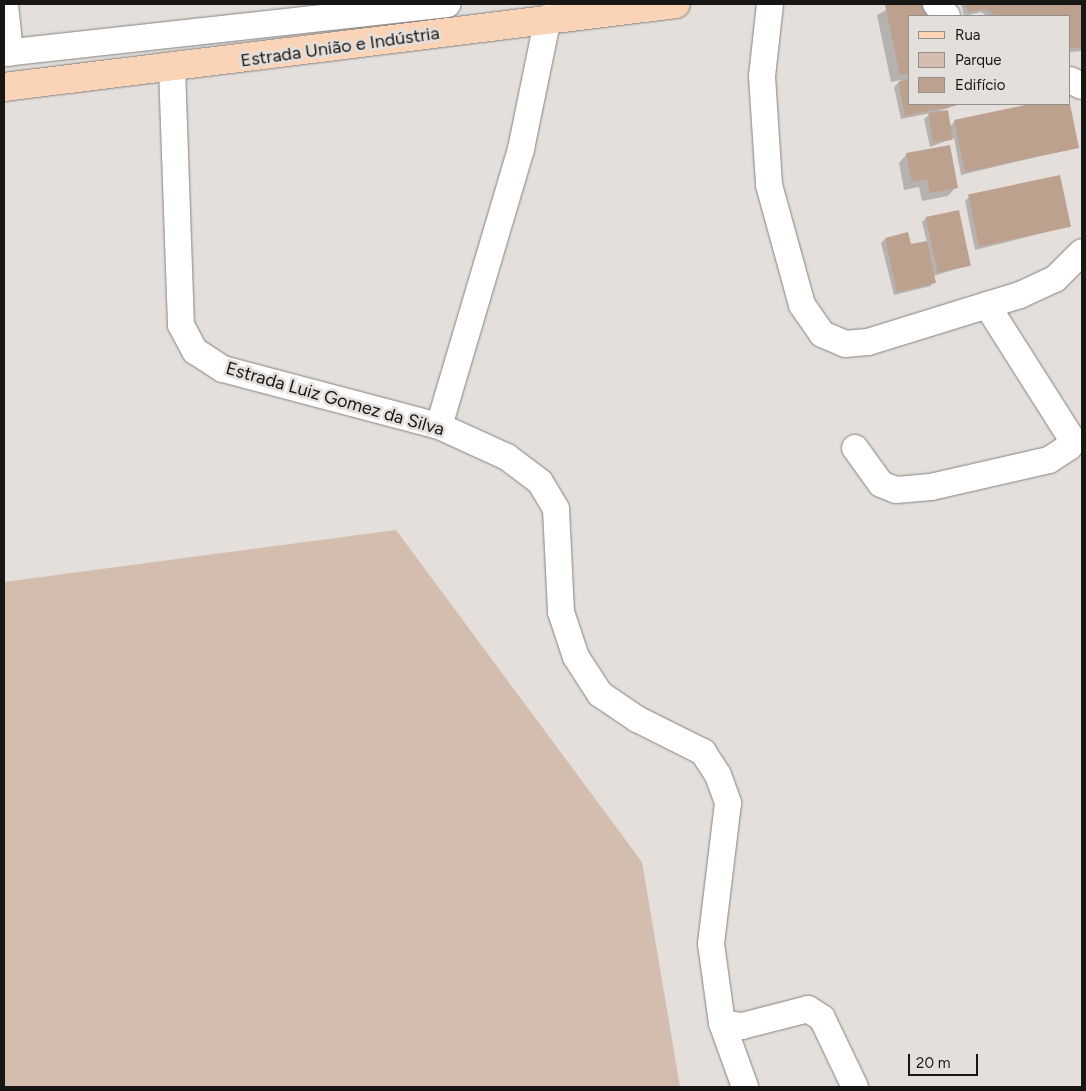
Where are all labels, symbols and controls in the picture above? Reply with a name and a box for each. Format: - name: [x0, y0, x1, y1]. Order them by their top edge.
- legend: [908, 15, 1071, 105]
- street label: Estrada União e Indústria: [239, 22, 441, 72]
- text: Rua: [955, 26, 980, 44]
- text: Parque: [955, 51, 1002, 69]
- text: Edifício: [955, 76, 1005, 94]
- street label: Estrada Luiz Gomez da Silva: [223, 357, 447, 441]
- scale bar: [911, 1044, 981, 1076]
- text: 20 m: [916, 1054, 950, 1072]

